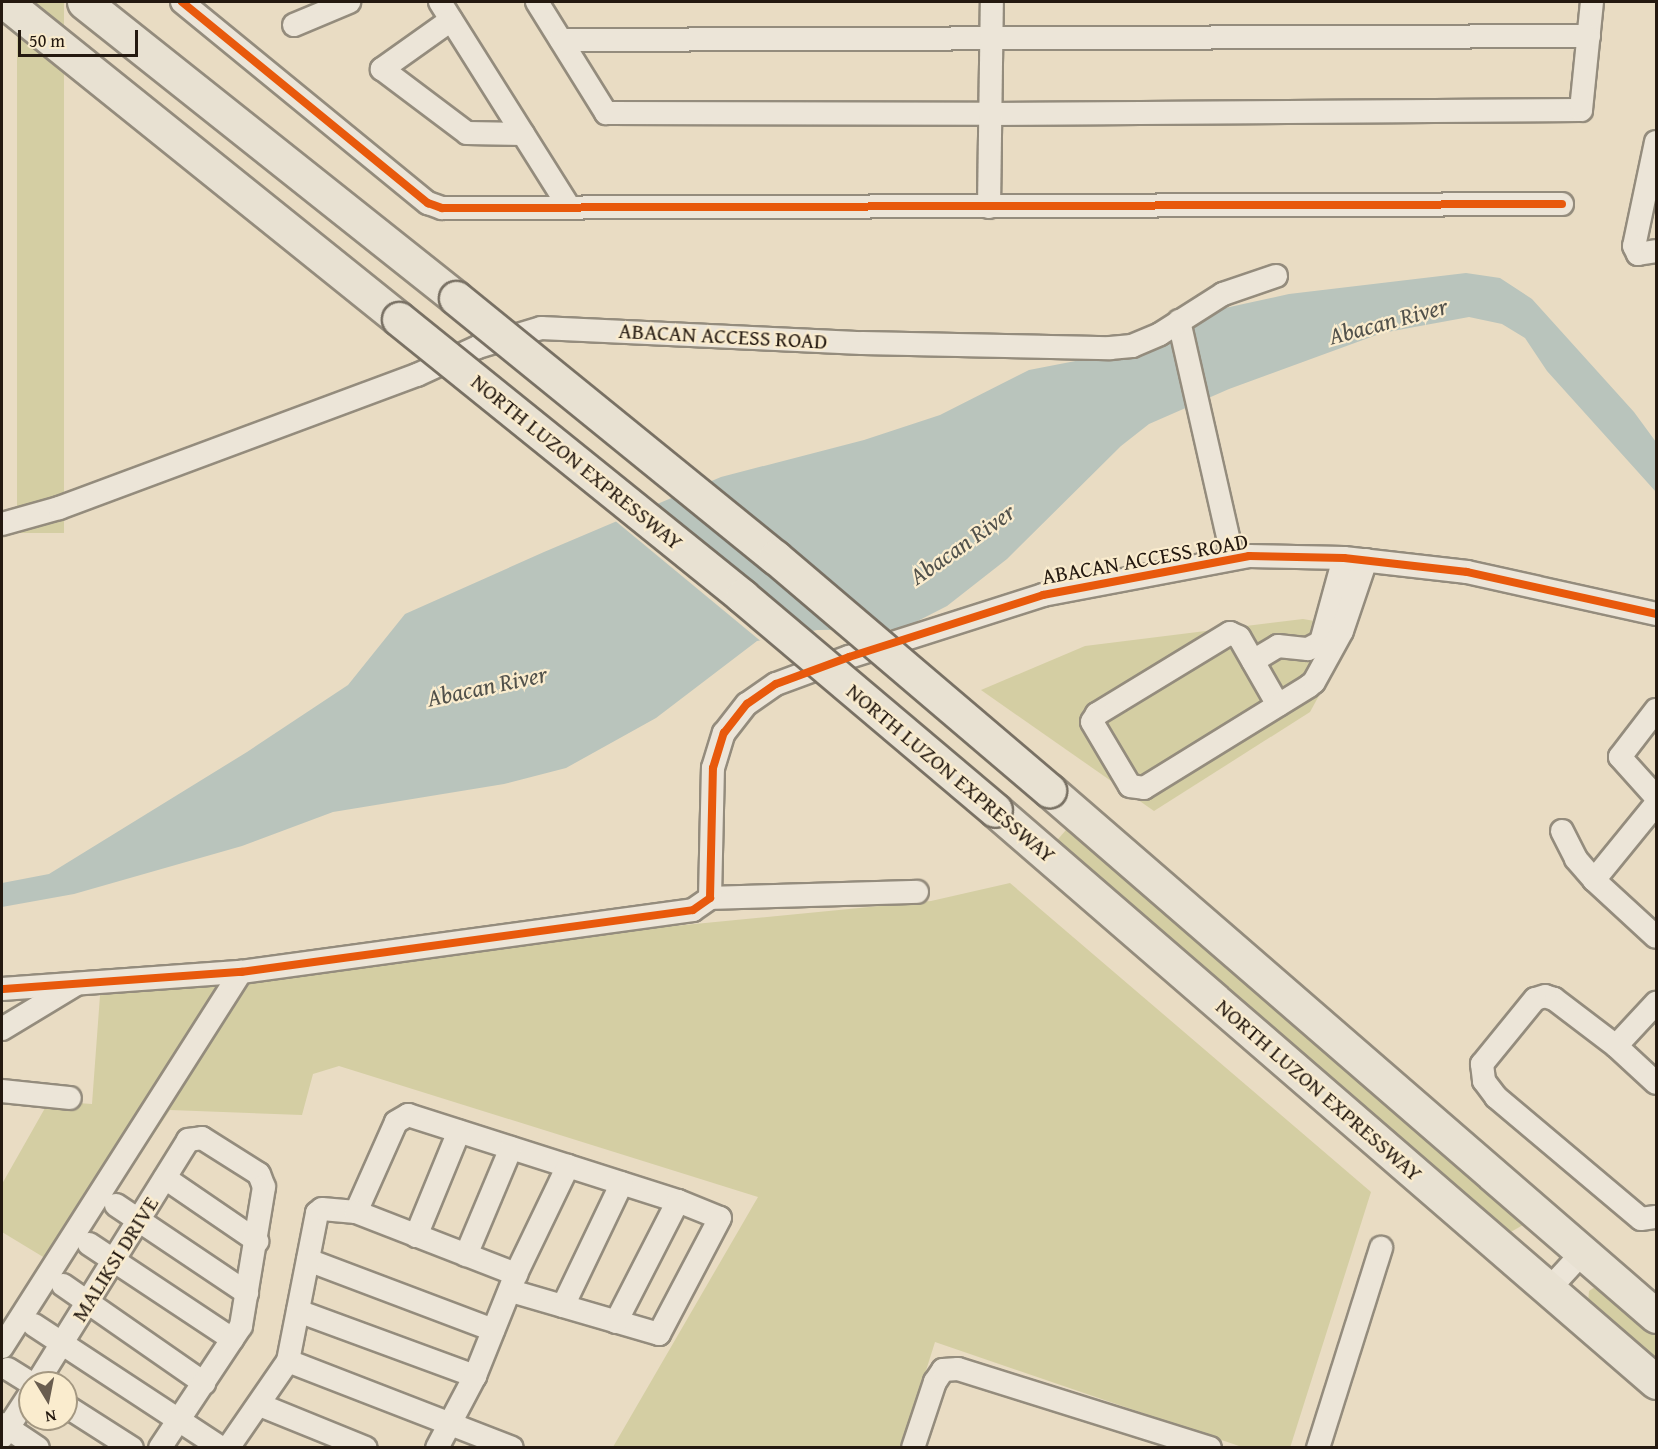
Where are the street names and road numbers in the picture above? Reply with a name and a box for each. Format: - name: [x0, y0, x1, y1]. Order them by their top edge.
- street label: ABACAN ACCESS ROAD: [618, 317, 828, 355]
- street label: NORTH LUZON EXPRESSWAY: [466, 368, 688, 556]
- street label: ABACAN ACCESS ROAD: [1040, 528, 1250, 590]
- street label: NORTH LUZON EXPRESSWAY: [841, 678, 1061, 868]
- street label: NORTH LUZON EXPRESSWAY: [1210, 993, 1428, 1187]
- street label: MALIKSI DRIVE: [66, 1192, 164, 1326]

